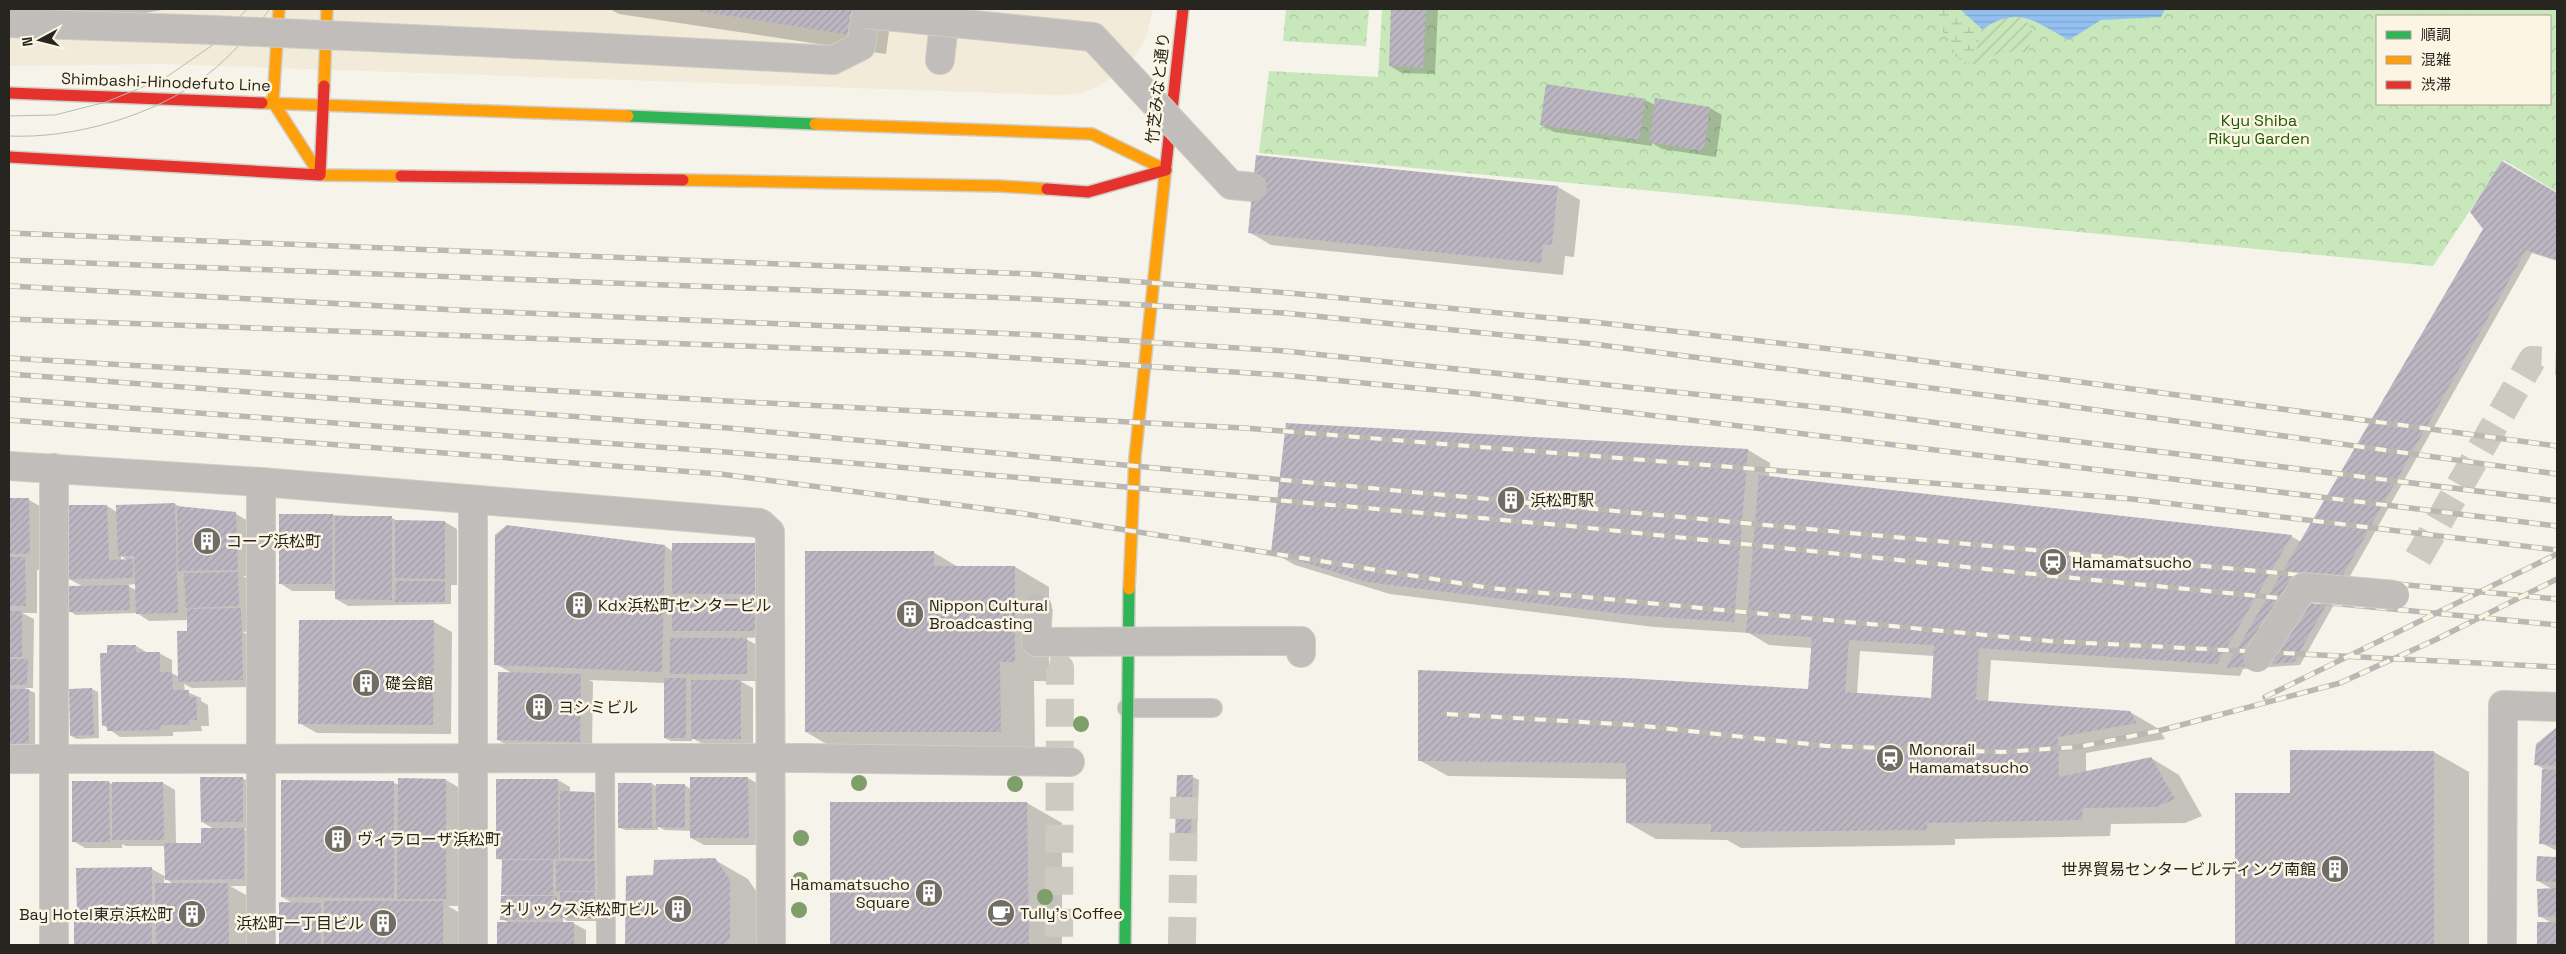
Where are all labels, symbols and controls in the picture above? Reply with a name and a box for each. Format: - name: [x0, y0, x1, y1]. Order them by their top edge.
- north arrow: [15, 15, 65, 65]
- legend: [2376, 15, 2551, 105]
- text: 順調: [2421, 25, 2451, 44]
- street label: 竹芝みなと通り: [1142, 31, 1174, 145]
- text: N: [18, 36, 37, 47]
- text: 混雑: [2421, 50, 2451, 69]
- street label: Shimbashi-Hinodefuto Line: [61, 68, 271, 96]
- text: 渋滞: [2421, 75, 2451, 94]
- park label: Kyu Shiba Rikyu Garden: [2208, 110, 2310, 149]
- building icon: 浜松町駅: [1496, 485, 1526, 515]
- place label: 浜松町駅: [1530, 490, 1594, 511]
- building icon: コープ浜松町: [192, 526, 222, 556]
- place label: コープ浜松町: [226, 531, 321, 552]
- station icon: Hamamatsucho: [2038, 547, 2068, 577]
- place label: Hamamatsucho: [2072, 552, 2192, 573]
- building icon: Kdx浜松町センタービル: [564, 590, 594, 620]
- place label: Kdx浜松町センタービル: [598, 595, 771, 616]
- place label: Nippon Cultural Broadcasting: [929, 595, 1048, 634]
- building icon: Nippon Cultural Broadcasting: [895, 599, 925, 629]
- building icon: 礎会館: [351, 668, 381, 698]
- place label: 礎会館: [385, 673, 433, 694]
- building icon: ヨシミビル: [524, 692, 554, 722]
- place label: ヨシミビル: [558, 697, 638, 718]
- place label: Monorail Hamamatsucho: [1909, 739, 2029, 778]
- station icon: Monorail Hamamatsucho: [1875, 743, 1905, 773]
- building icon: ヴィラローザ浜松町: [323, 824, 353, 854]
- place label: ヴィラローザ浜松町: [357, 829, 501, 850]
- building icon: 世界貿易センタービルディング南館: [2320, 854, 2350, 884]
- place label: 世界貿易センタービルディング南館: [2061, 859, 2316, 880]
- place label: Hamamatsucho Square: [790, 874, 910, 913]
- building icon: Hamamatsucho Square: [914, 878, 944, 908]
- building icon: オリックス浜松町ビル: [663, 894, 693, 924]
- cafe icon: Tully's Coffee: [986, 898, 1016, 928]
- building icon: Bay Hotel東京浜松町: [177, 899, 207, 929]
- place label: オリックス浜松町ビル: [499, 899, 659, 920]
- place label: Tully's Coffee: [1020, 903, 1123, 924]
- place label: Bay Hotel東京浜松町: [19, 904, 173, 925]
- building icon: 浜松町一丁目ビル: [368, 908, 398, 938]
- place label: 浜松町一丁目ビル: [236, 913, 364, 934]

